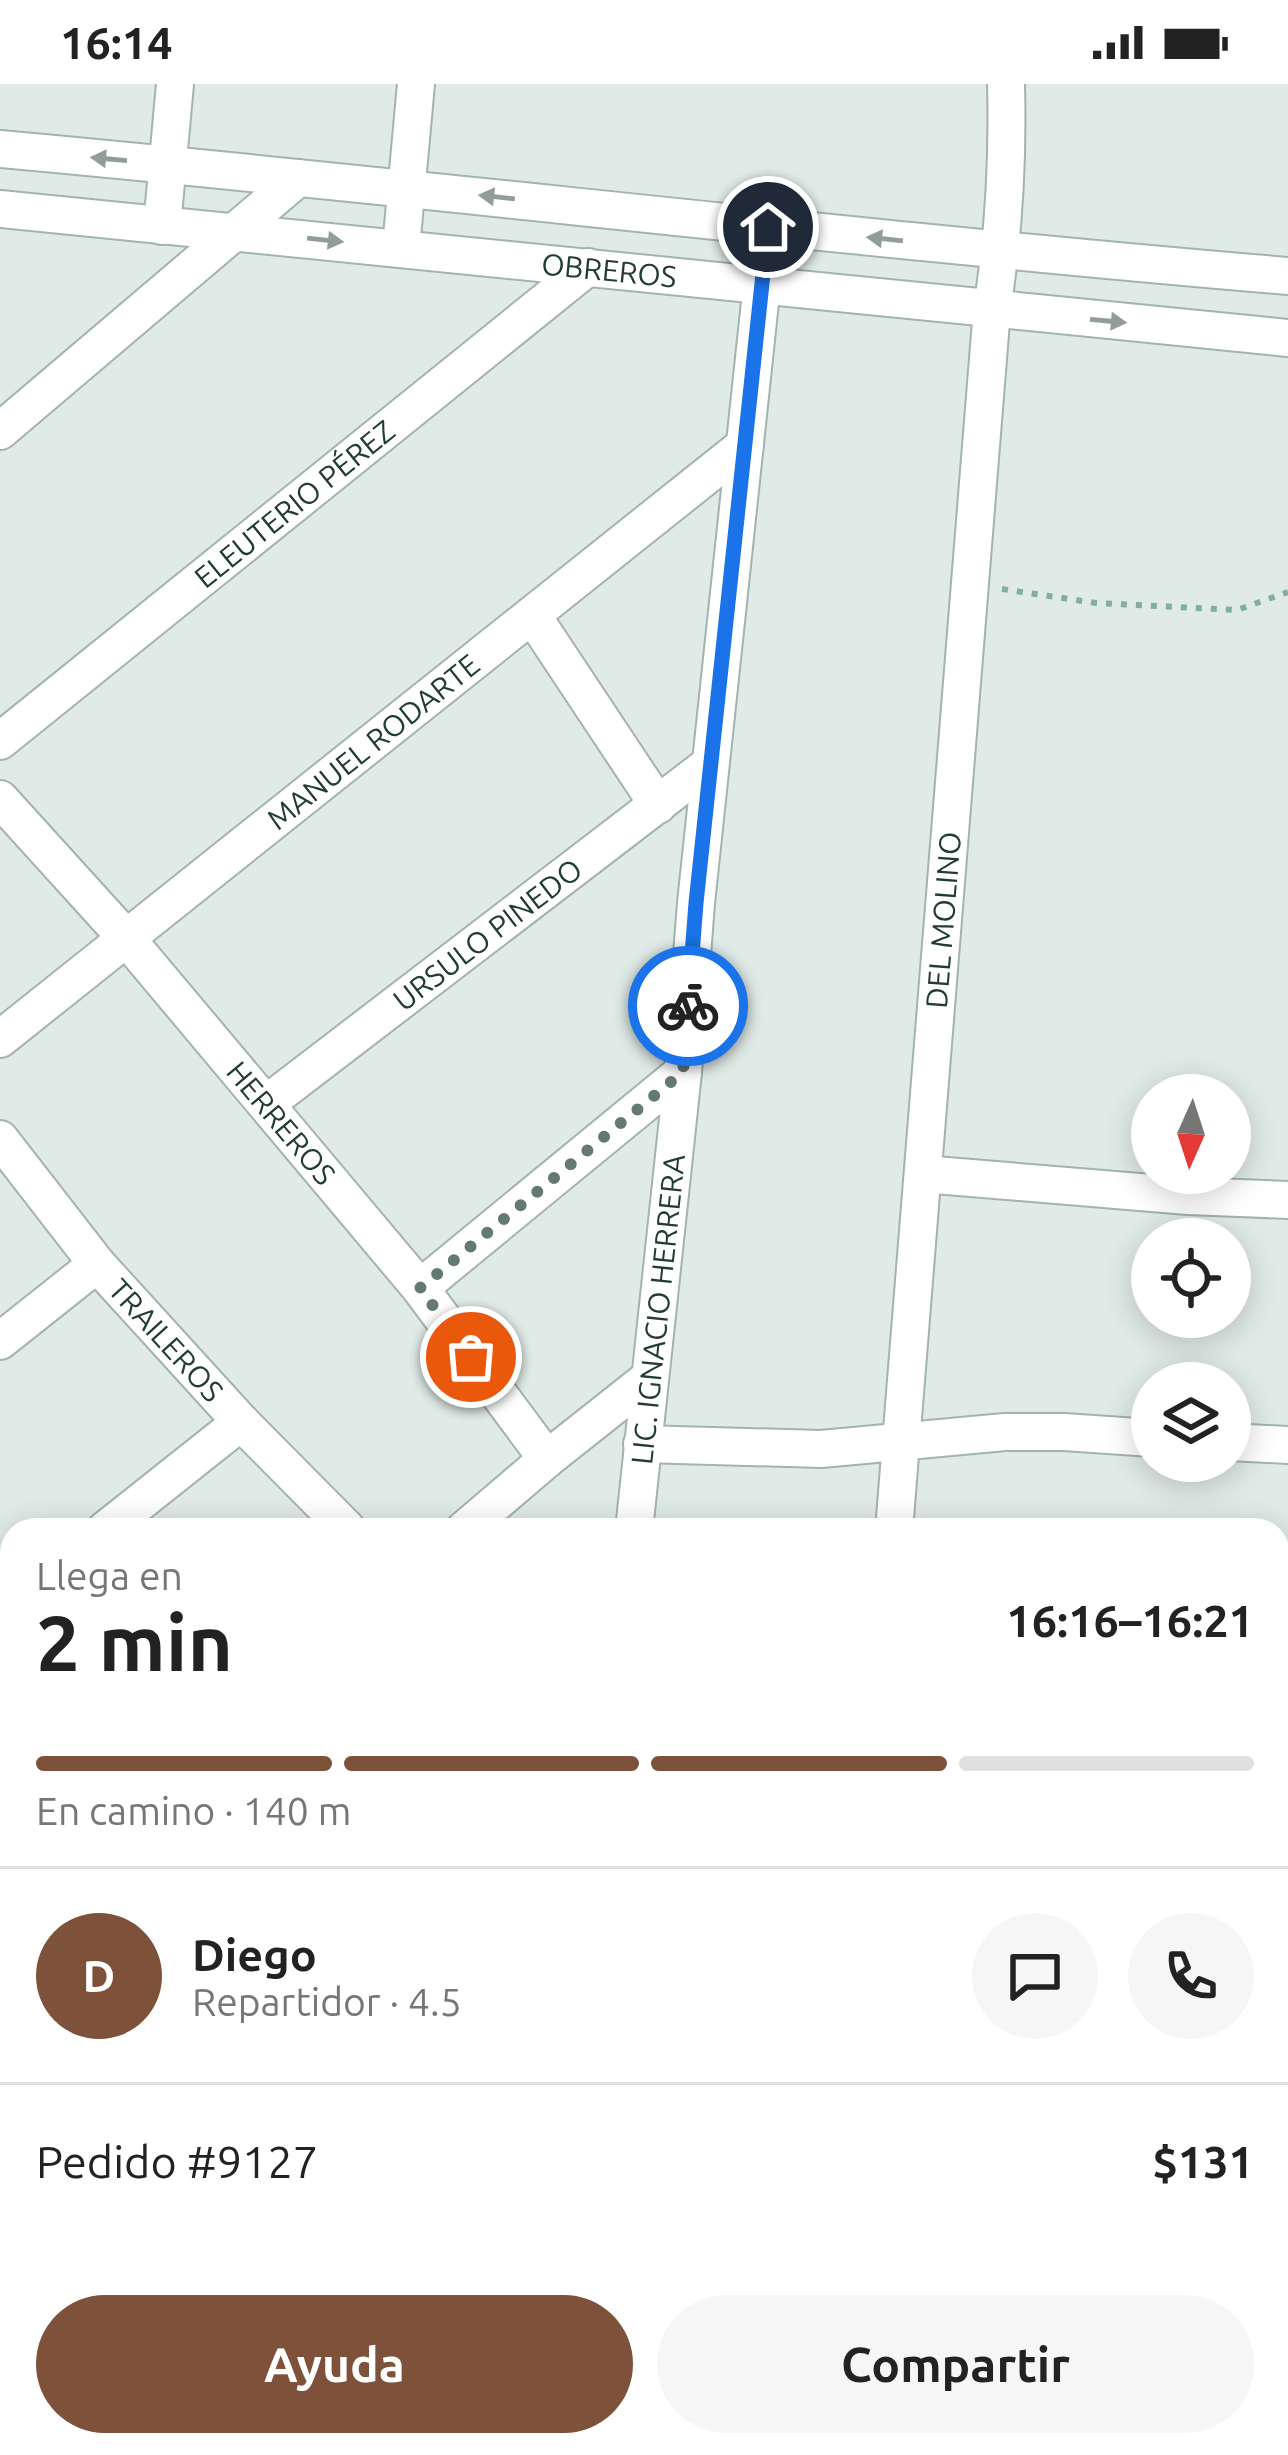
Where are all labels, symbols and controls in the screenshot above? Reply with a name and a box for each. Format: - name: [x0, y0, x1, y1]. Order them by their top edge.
- text: 16:14: [60, 17, 173, 68]
- one-way arrow: [90, 149, 127, 168]
- pin: [717, 176, 819, 278]
- one-way arrow: [478, 187, 515, 206]
- icon: home: [735, 194, 801, 260]
- one-way arrow: [866, 230, 903, 249]
- one-way arrow: [307, 231, 344, 250]
- street label: OBREROS: [540, 246, 678, 294]
- one-way arrow: [1090, 312, 1127, 331]
- street label: ELEUTERIO PÉREZ: [188, 413, 401, 594]
- street label: MANUEL RODARTE: [260, 647, 486, 836]
- street label: DEL MOLINO: [919, 830, 967, 1010]
- street label: URSULO PINEDO: [387, 851, 588, 1017]
- courier: [628, 946, 748, 1066]
- icon: bike: [655, 973, 721, 1039]
- street label: HERREROS: [220, 1055, 342, 1191]
- north arrow: [1131, 1074, 1251, 1194]
- map controls: [1131, 1074, 1251, 1482]
- street label: LIC. IGNACIO HERRERA: [624, 1152, 691, 1466]
- button: locate: [1131, 1218, 1251, 1338]
- street label: TRAILEROS: [102, 1272, 230, 1408]
- pin: [420, 1306, 522, 1408]
- icon: bag: [438, 1324, 504, 1390]
- button: layers: [1131, 1362, 1251, 1482]
- text: Llega en: [36, 1554, 183, 1597]
- text: 16:16–16:21: [1006, 1595, 1254, 1646]
- text: 2 min: [36, 1598, 233, 1686]
- text: En camino · 140 m: [36, 1789, 351, 1832]
- button: chat: [972, 1913, 1098, 2039]
- button: phone: [1128, 1913, 1254, 2039]
- text: Diego: [192, 1929, 317, 1980]
- text: D: [83, 1950, 115, 2001]
- text: Repartidor · 4.5: [192, 1980, 462, 2023]
- text: Pedido #9127: [36, 2136, 318, 2187]
- text: $131: [1152, 2136, 1254, 2187]
- button: Ayuda: [36, 2295, 633, 2433]
- button: Compartir: [657, 2295, 1254, 2433]

